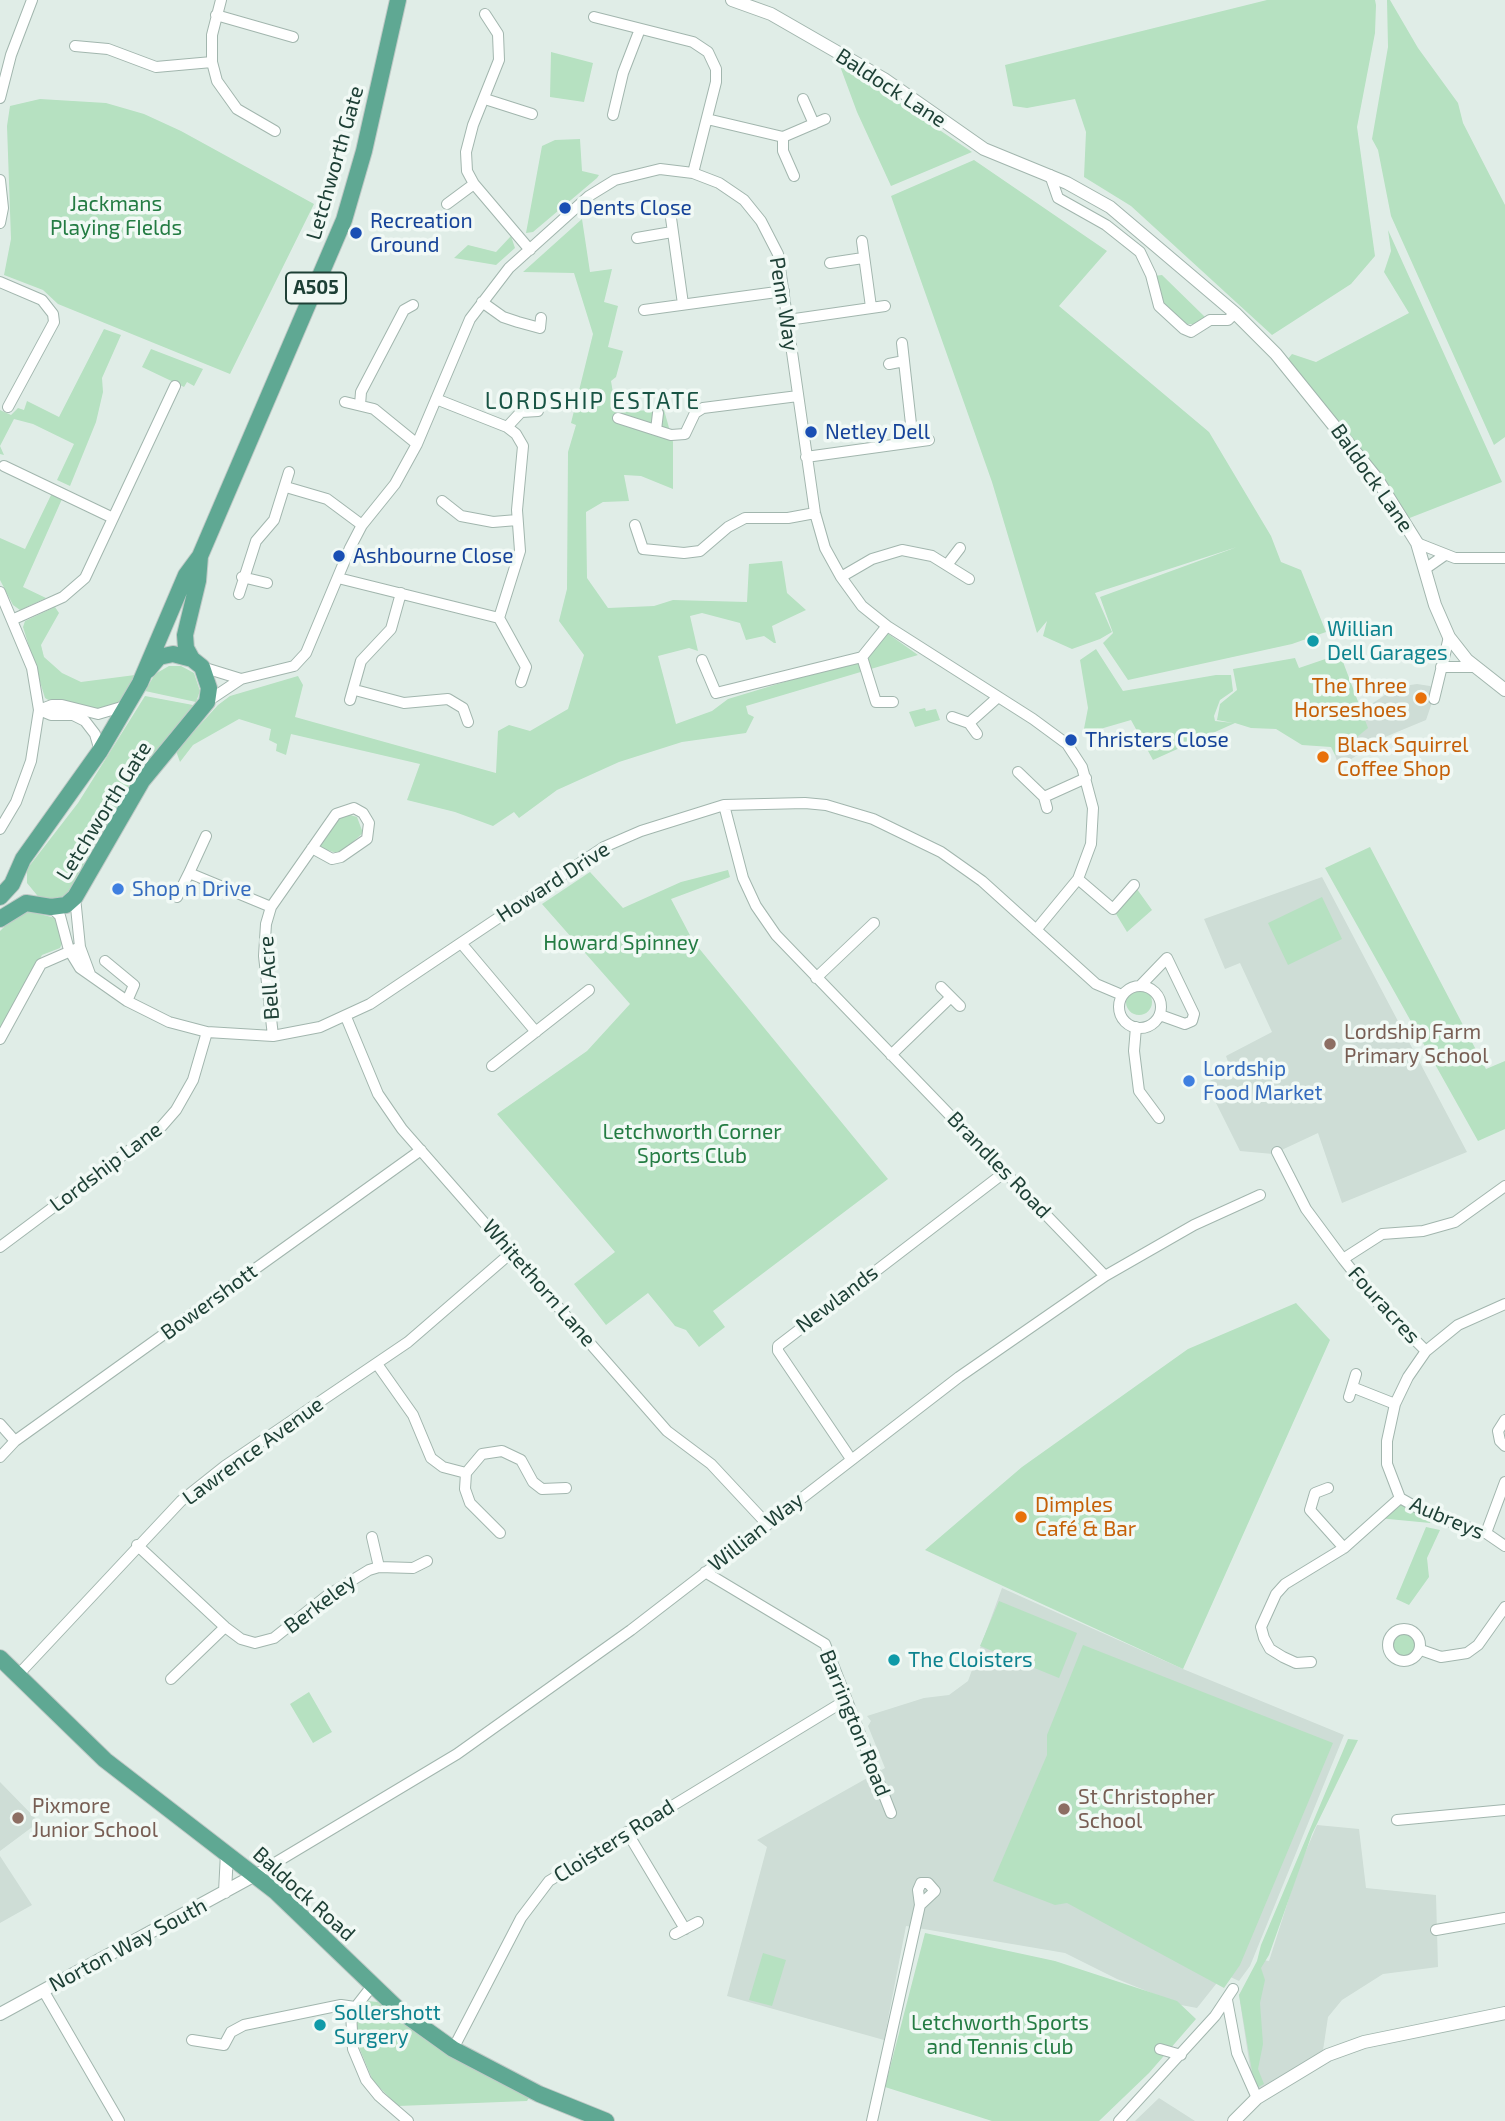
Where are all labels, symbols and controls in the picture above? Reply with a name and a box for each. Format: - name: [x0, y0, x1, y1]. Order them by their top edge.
- street label: Baldock Lane: [831, 43, 951, 133]
- street label: Letchworth Gate: [301, 83, 369, 243]
- park label: Jackmans Playing FIelds: [50, 191, 182, 241]
- place label: Dents Close: [579, 195, 692, 221]
- marker: Dents Close: [557, 200, 573, 216]
- place label: Recreation Ground: [370, 208, 473, 258]
- marker: Recreation Ground: [348, 225, 364, 241]
- street label: Penn Way: [764, 255, 804, 353]
- road number: A505: [286, 272, 346, 304]
- district label: LORDSHIP ESTATE: [487, 387, 699, 415]
- place label: Netley Dell: [825, 419, 930, 445]
- street label: Baldock Lane: [1325, 419, 1419, 537]
- marker: Netley Dell: [803, 424, 819, 440]
- place label: Ashbourne Close: [353, 543, 513, 569]
- marker: Ashbourne Close: [331, 548, 347, 564]
- place label: Willian Dell Garages: [1327, 616, 1448, 666]
- marker: Willian Dell Garages: [1305, 633, 1321, 649]
- place label: The Three Horseshoes: [1294, 673, 1407, 723]
- marker: The Three Horseshoes: [1413, 690, 1429, 706]
- place label: Thristers Close: [1085, 727, 1229, 753]
- marker: Thristers Close: [1063, 732, 1079, 748]
- place label: Black Squirrel Coffee Shop: [1337, 732, 1468, 782]
- street label: Letchworth Gate: [51, 737, 157, 885]
- marker: Black Squirrel Coffee Shop: [1315, 749, 1331, 765]
- street label: Howard Drive: [492, 836, 614, 928]
- place label: Shop n Drive: [132, 876, 252, 902]
- marker: Shop n Drive: [110, 881, 126, 897]
- park label: Howard Spinney: [543, 930, 699, 956]
- street label: Bell Acre: [253, 935, 285, 1021]
- place label: Lordship Farm Primary School: [1344, 1019, 1489, 1069]
- marker: Lordship Farm Primary School: [1322, 1036, 1338, 1052]
- place label: Lordship Food Market: [1203, 1056, 1323, 1106]
- marker: Lordship Food Market: [1181, 1073, 1197, 1089]
- street label: Brandles Road: [942, 1106, 1056, 1224]
- street label: Lordship Lane: [45, 1117, 167, 1217]
- park label: Letchworth Corner Sports Club: [602, 1119, 782, 1169]
- street label: Whitethorn Lane: [477, 1214, 601, 1352]
- street label: Bowershott: [156, 1259, 262, 1345]
- street label: Newlands: [791, 1260, 883, 1338]
- street label: Fouracres: [1343, 1261, 1425, 1349]
- street label: Lawrence Avenue: [178, 1392, 328, 1510]
- street label: Willian Way: [704, 1487, 808, 1577]
- street label: Aubreys: [1406, 1491, 1488, 1545]
- place label: Dimples Café & Bar: [1035, 1492, 1136, 1542]
- marker: Dimples Café & Bar: [1013, 1509, 1029, 1525]
- street label: Berkeley: [279, 1569, 361, 1639]
- street label: Barrington Road: [814, 1646, 896, 1800]
- place label: The Cloisters: [908, 1647, 1033, 1673]
- marker: The Cloisters: [886, 1652, 902, 1668]
- place label: St Christopher School: [1078, 1784, 1215, 1834]
- place label: Pixmore Junior School: [32, 1793, 158, 1843]
- street label: Cloisters Road: [549, 1794, 679, 1888]
- marker: St Christopher School: [1056, 1801, 1072, 1817]
- marker: Pixmore Junior School: [10, 1810, 26, 1826]
- street label: Baldock Road: [248, 1842, 360, 1946]
- street label: Norton Way South: [45, 1893, 211, 1997]
- place label: Sollershott Surgery: [334, 2000, 441, 2050]
- park label: Letchworth Sports and Tennis club: [911, 2010, 1089, 2060]
- marker: Sollershott Surgery: [312, 2017, 328, 2033]

